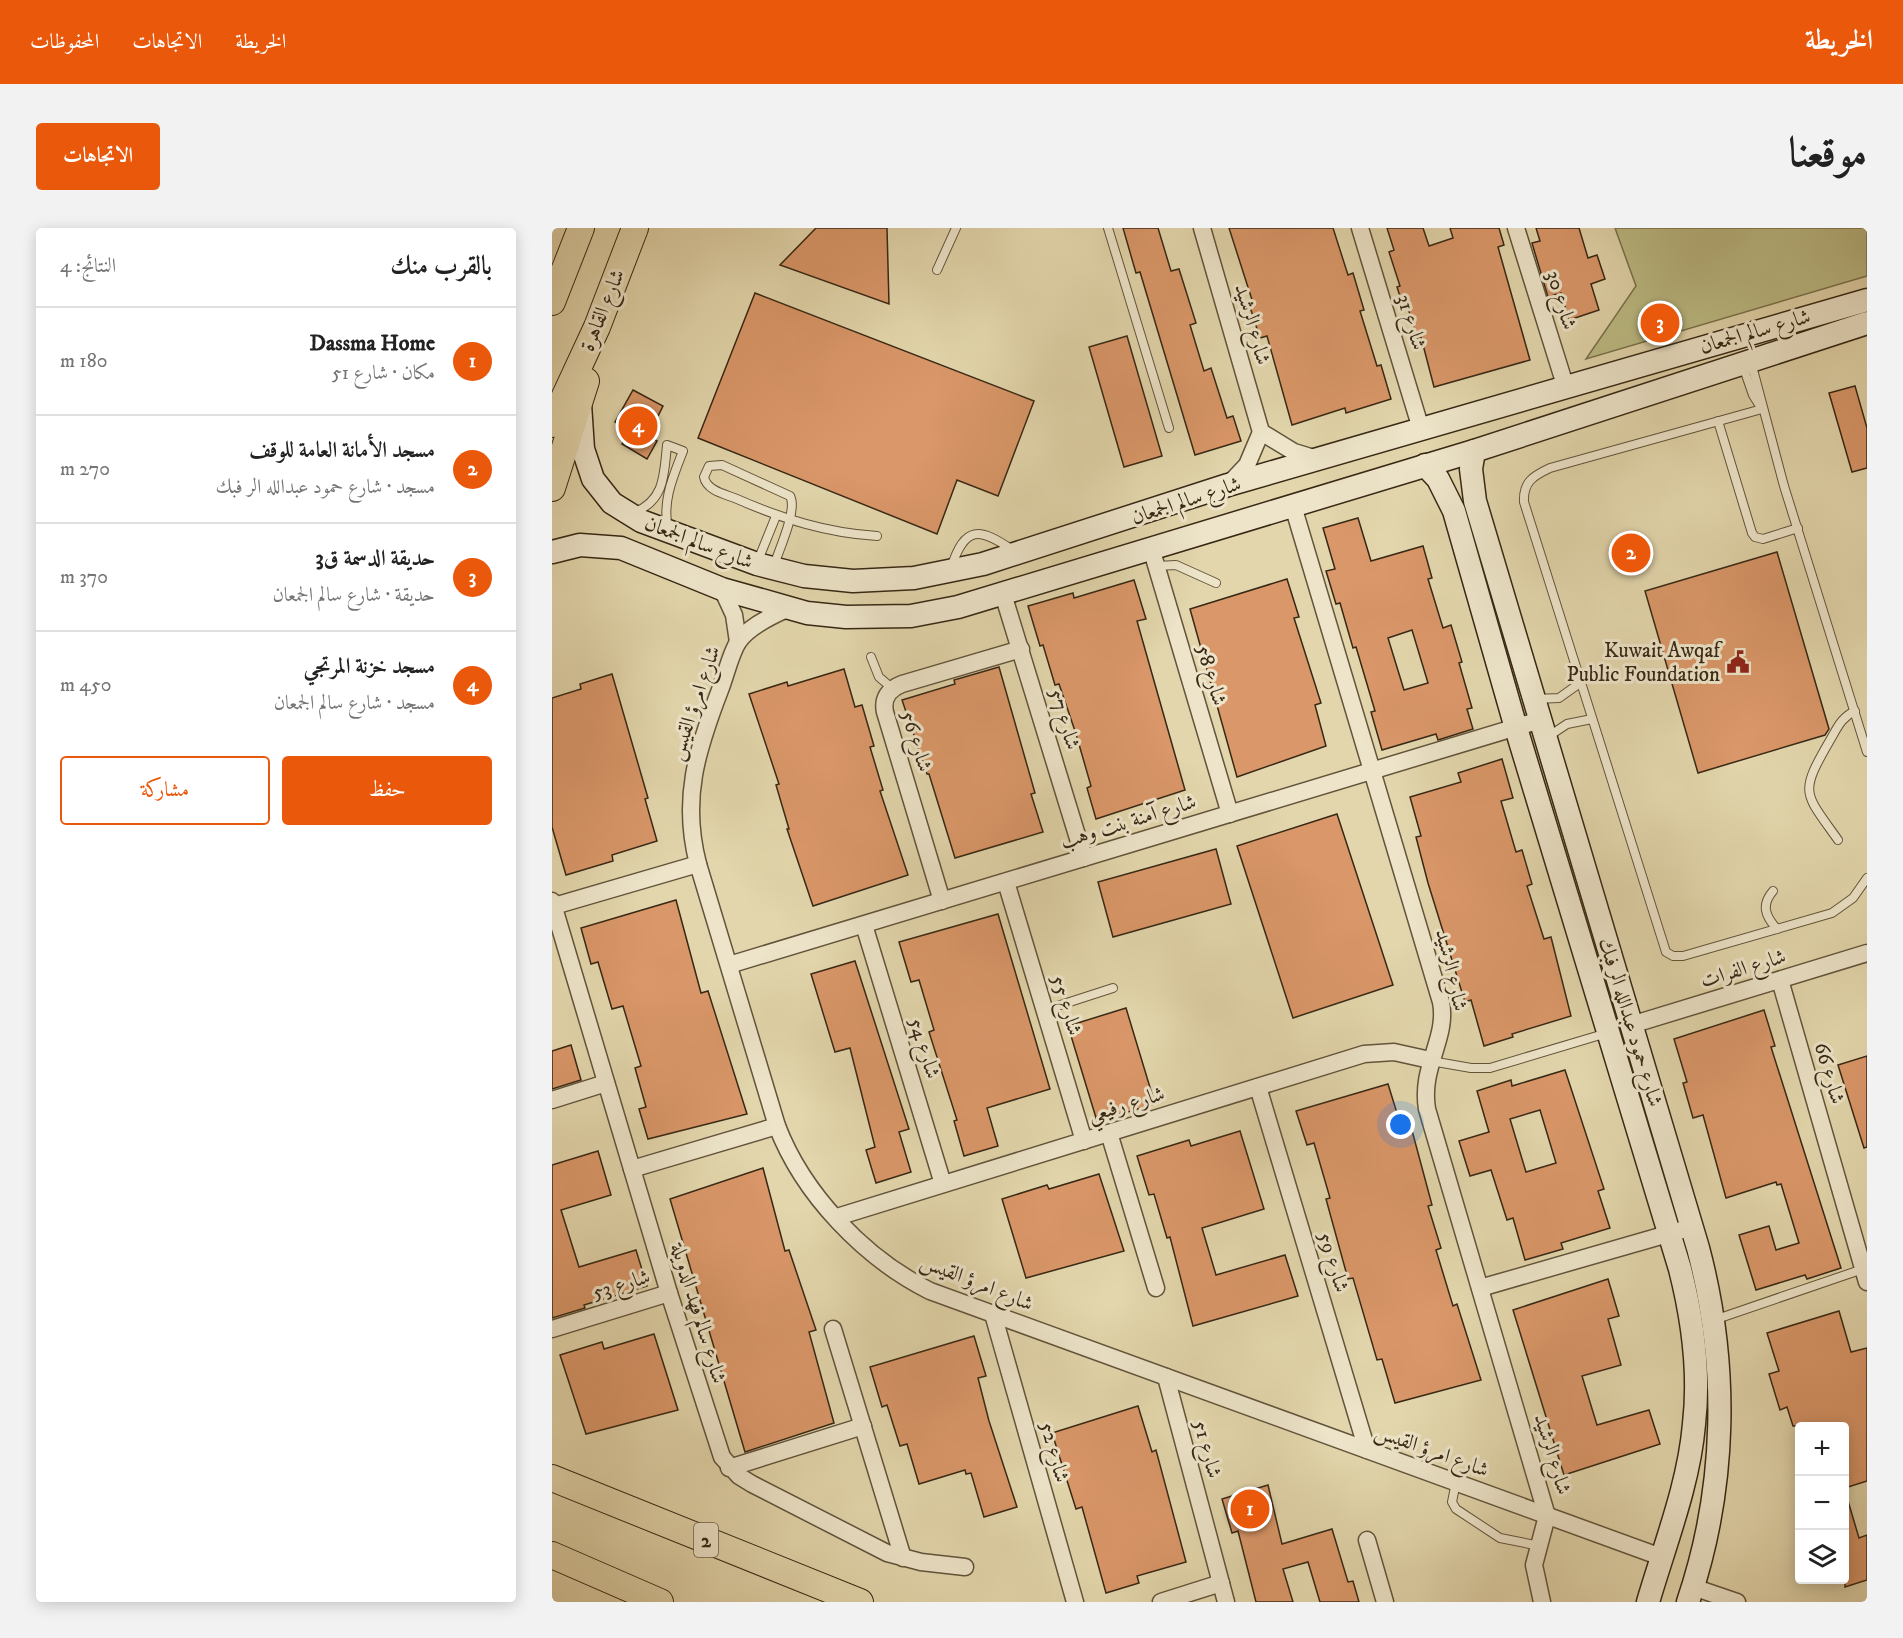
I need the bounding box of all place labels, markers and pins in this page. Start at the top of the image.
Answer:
pin: 3 [1640,300,1680,346]
pin: 4 [618,404,658,448]
pin: 2 [1612,530,1650,576]
place label: Kuwait Awqaf Public Foundation [1566,638,1723,688]
public building icon: Kuwait Awqaf Public Foundation [1725,649,1751,675]
pin: 1 [1230,1486,1270,1532]

